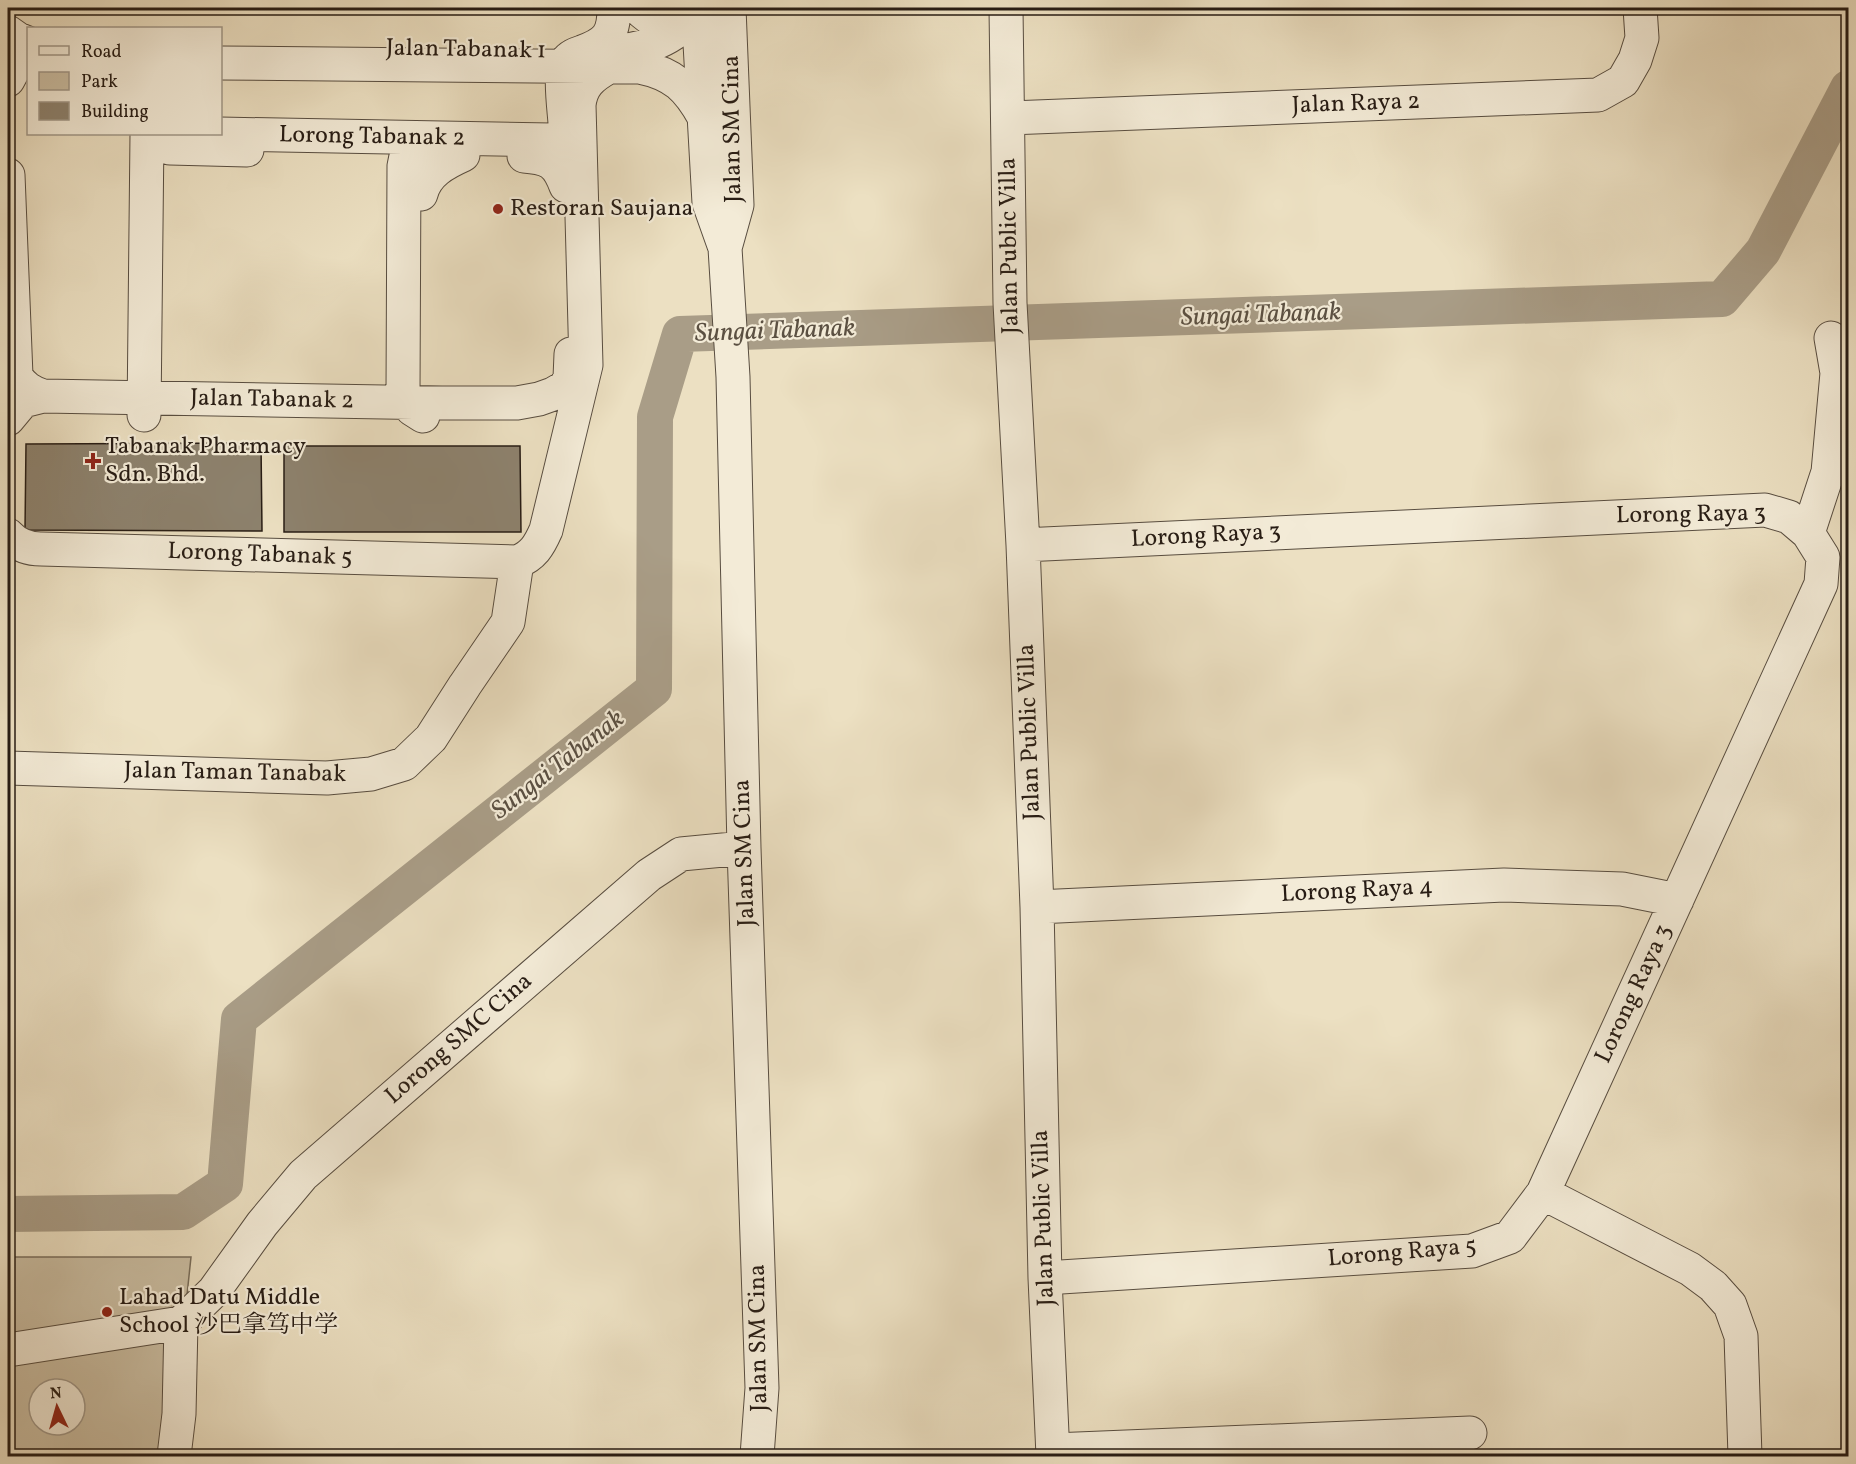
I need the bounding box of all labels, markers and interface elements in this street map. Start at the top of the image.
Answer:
legend [27,27,222,135]
street label: Jalan Tabanak 1 [385,32,547,68]
text: Road [81,40,122,65]
street label: Jalan SM Cina [715,55,751,203]
text: Park [81,70,118,95]
street label: Jalan Raya 2 [1291,85,1421,123]
text: Building [81,100,149,125]
street label: Lorong Tabanak 2 [279,118,465,156]
street label: Jalan Public Villa [991,157,1029,335]
place label: Restoran Saujana [510,192,693,226]
marker: Restoran Saujana [491,202,505,216]
water label: Sungai Tabanak [1180,294,1342,336]
water label: Sungai Tabanak [694,310,856,352]
street label: Jalan Tabanak 2 [190,382,354,418]
place label: Tabanak Pharmacy Sdn. Bhd. [105,430,306,492]
marker: Tabanak Pharmacy Sdn. Bhd. [86,454,100,468]
street label: Lorong Raya 3 [1616,497,1766,533]
street label: Lorong Raya 3 [1130,515,1282,557]
street label: Lorong Tabanak 5 [167,535,353,575]
street label: Jalan Public Villa [1010,643,1050,821]
water label: Sungai Tabanak [484,701,632,829]
street label: Jalan Taman Tanabak [123,754,347,792]
street label: Jalan SM Cina [725,779,765,927]
street label: Lorong Raya 4 [1280,870,1434,912]
street label: Lorong Raya 3 [1587,919,1681,1069]
street label: Lorong SMC Cina [378,965,540,1113]
street label: Jalan Public Villa [1024,1129,1064,1307]
street label: Lorong Raya 5 [1326,1230,1478,1276]
street label: Jalan SM Cina [741,1264,777,1412]
place label: Lahad Datu Middle School 沙巴拿笃中学 [119,1281,338,1343]
marker: Lahad Datu Middle School 沙巴拿笃中学 [100,1305,114,1319]
north arrow [27,1377,87,1437]
text: N [49,1383,63,1406]

